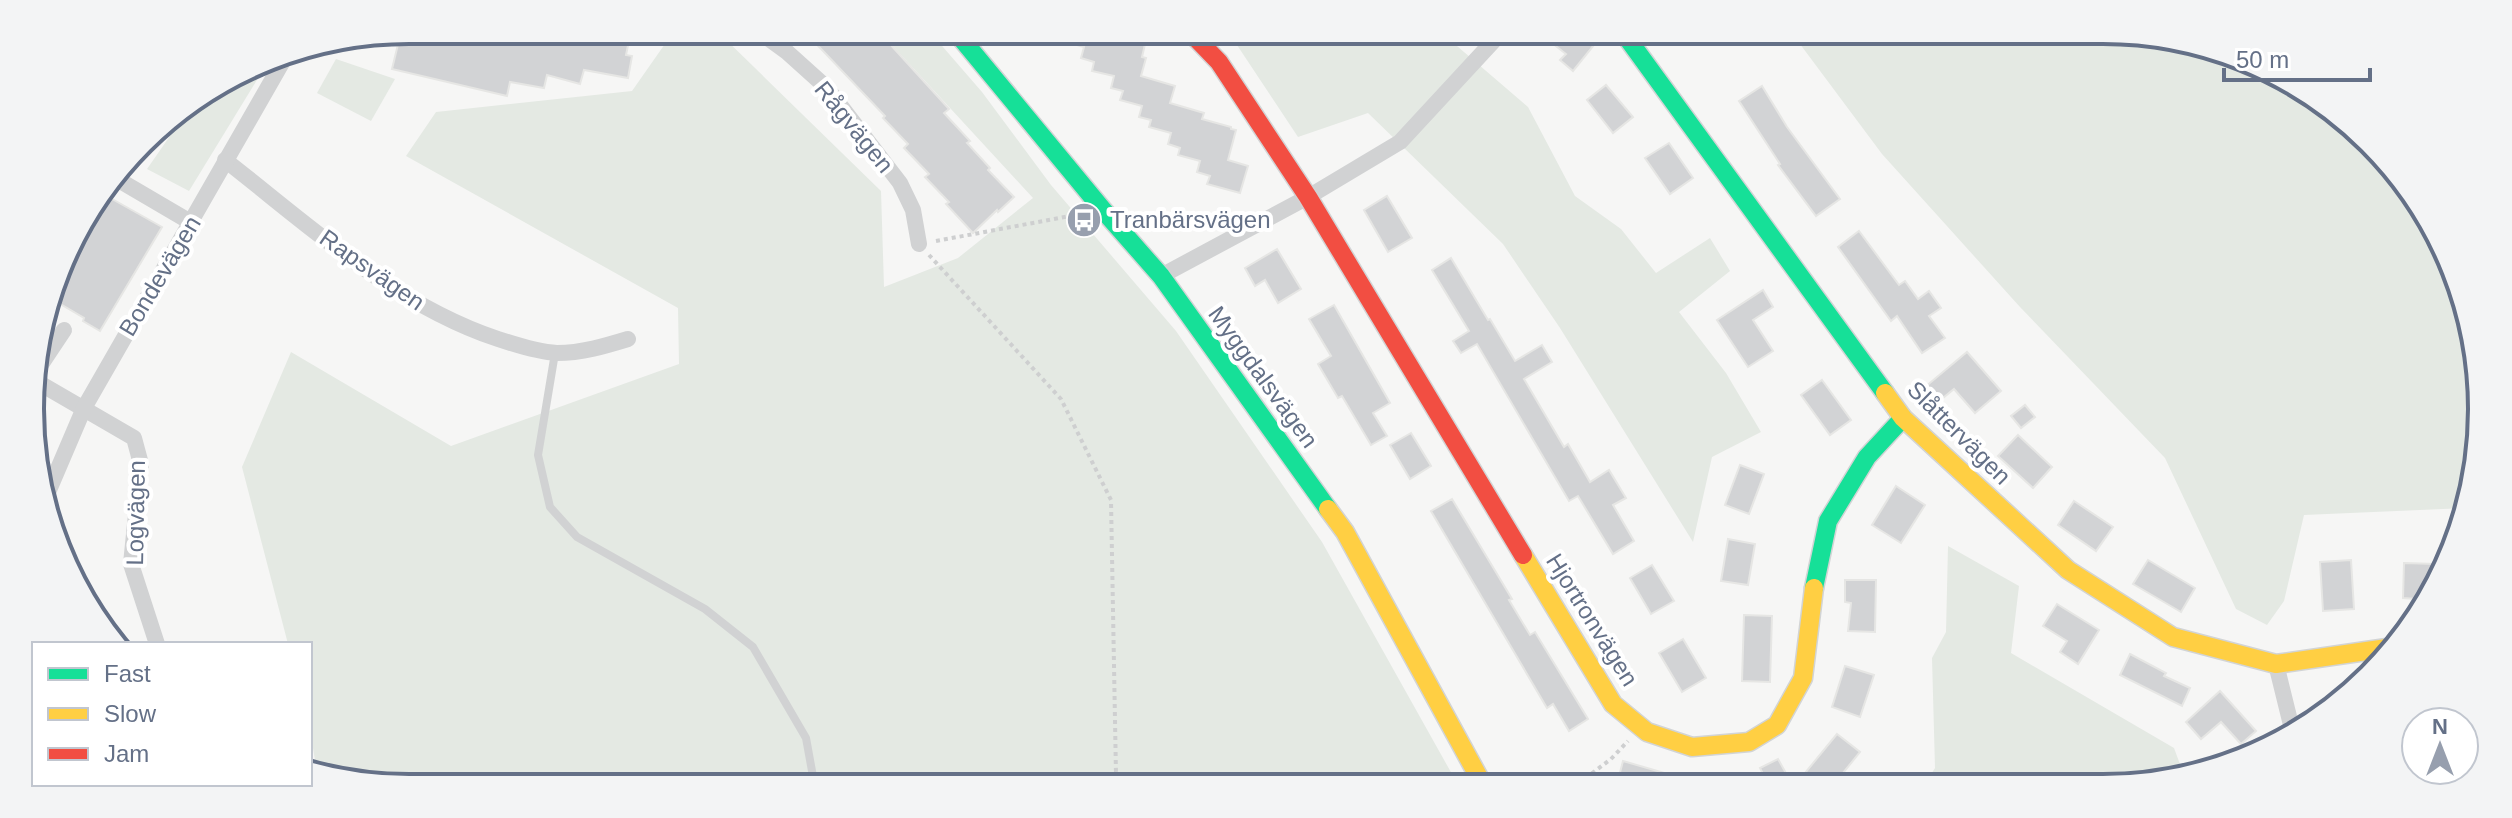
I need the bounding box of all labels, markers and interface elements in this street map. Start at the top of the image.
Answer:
scale bar [2224,32,2370,82]
text: 50 m [2236,46,2289,73]
street label: Rågvägen [809,76,899,178]
bus stop icon: Tranbärsvägen [1065,201,1103,239]
place label: Tranbärsvägen [1110,206,1271,233]
street label: Bondevägen [113,211,206,340]
street label: Rapsvägen [315,224,430,315]
street label: Myggdalsvägen [1203,301,1324,453]
street label: Slåttervägen [1902,375,2017,490]
street label: Logvägen [121,460,150,566]
street label: Hjortronvägen [1541,549,1644,691]
legend [32,642,312,786]
text: Fast [104,660,151,687]
text: Slow [104,700,157,727]
north arrow [2400,706,2480,786]
text: N [2432,714,2448,739]
text: Jam [104,740,149,767]

